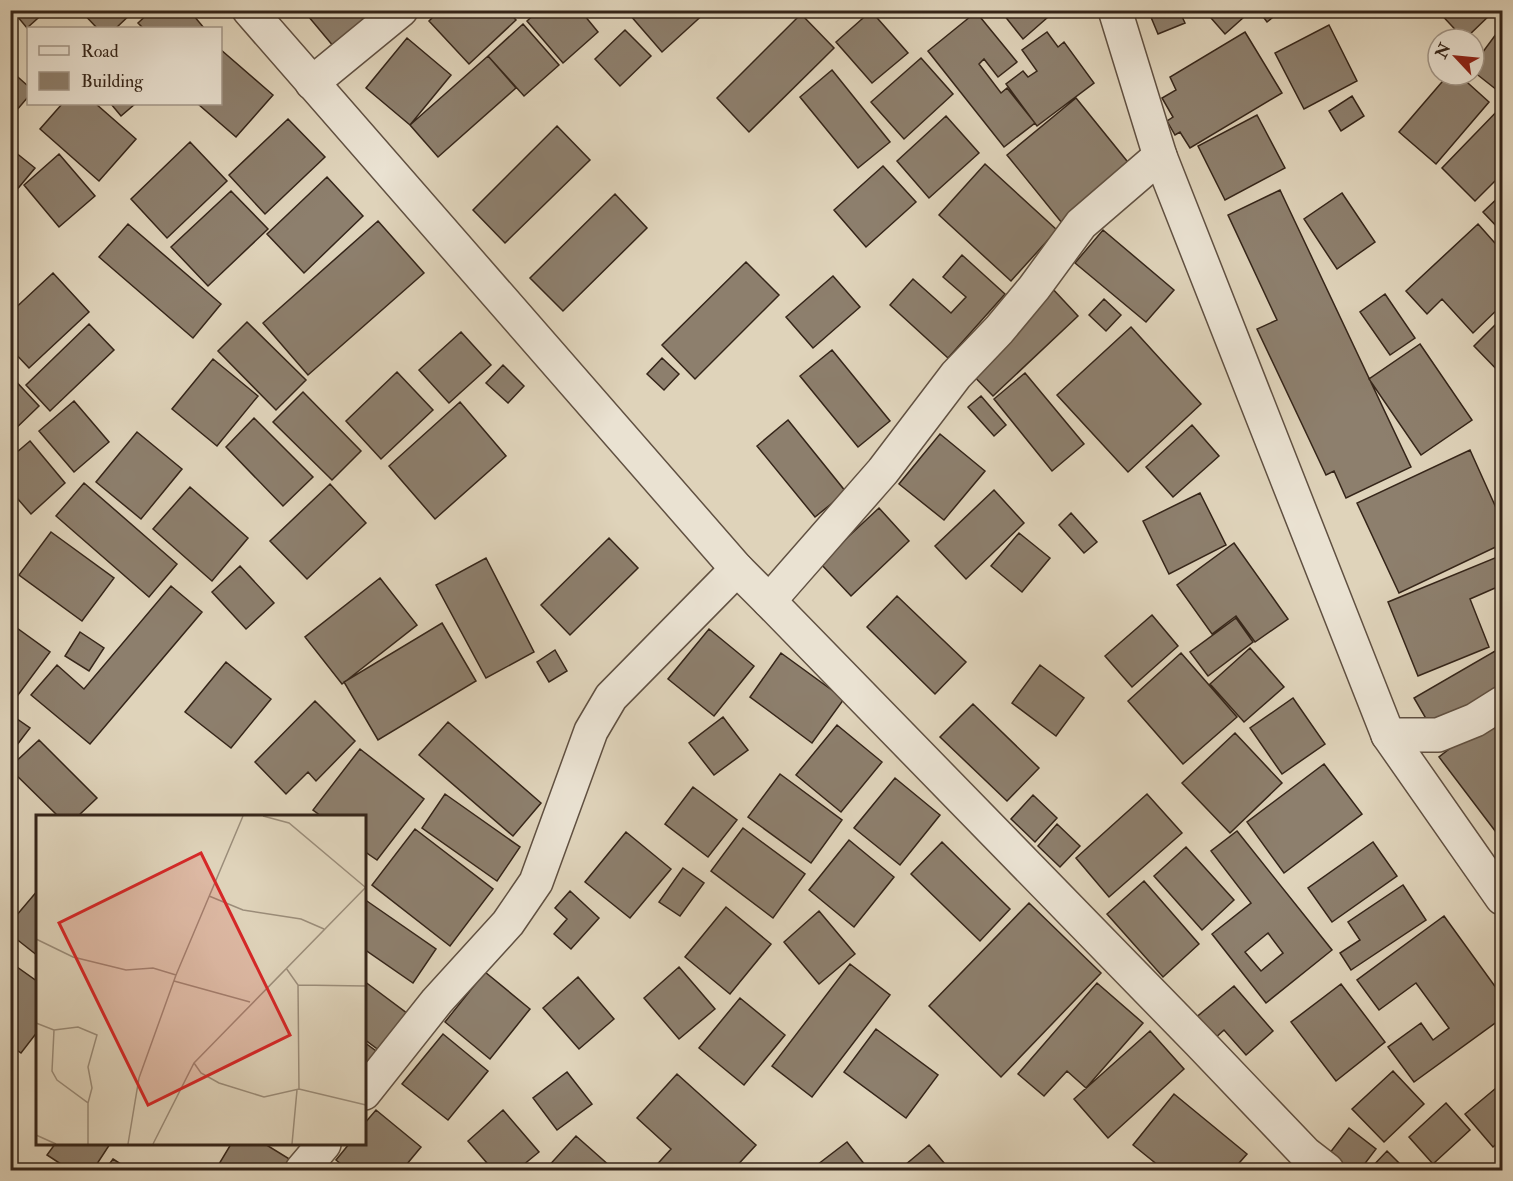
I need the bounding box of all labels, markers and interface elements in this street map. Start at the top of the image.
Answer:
legend [27,27,222,105]
north arrow [1426,27,1486,87]
text: N [1431,39,1456,63]
text: Road [81,40,119,63]
text: Building [81,70,144,93]
inset map [36,815,366,1145]

